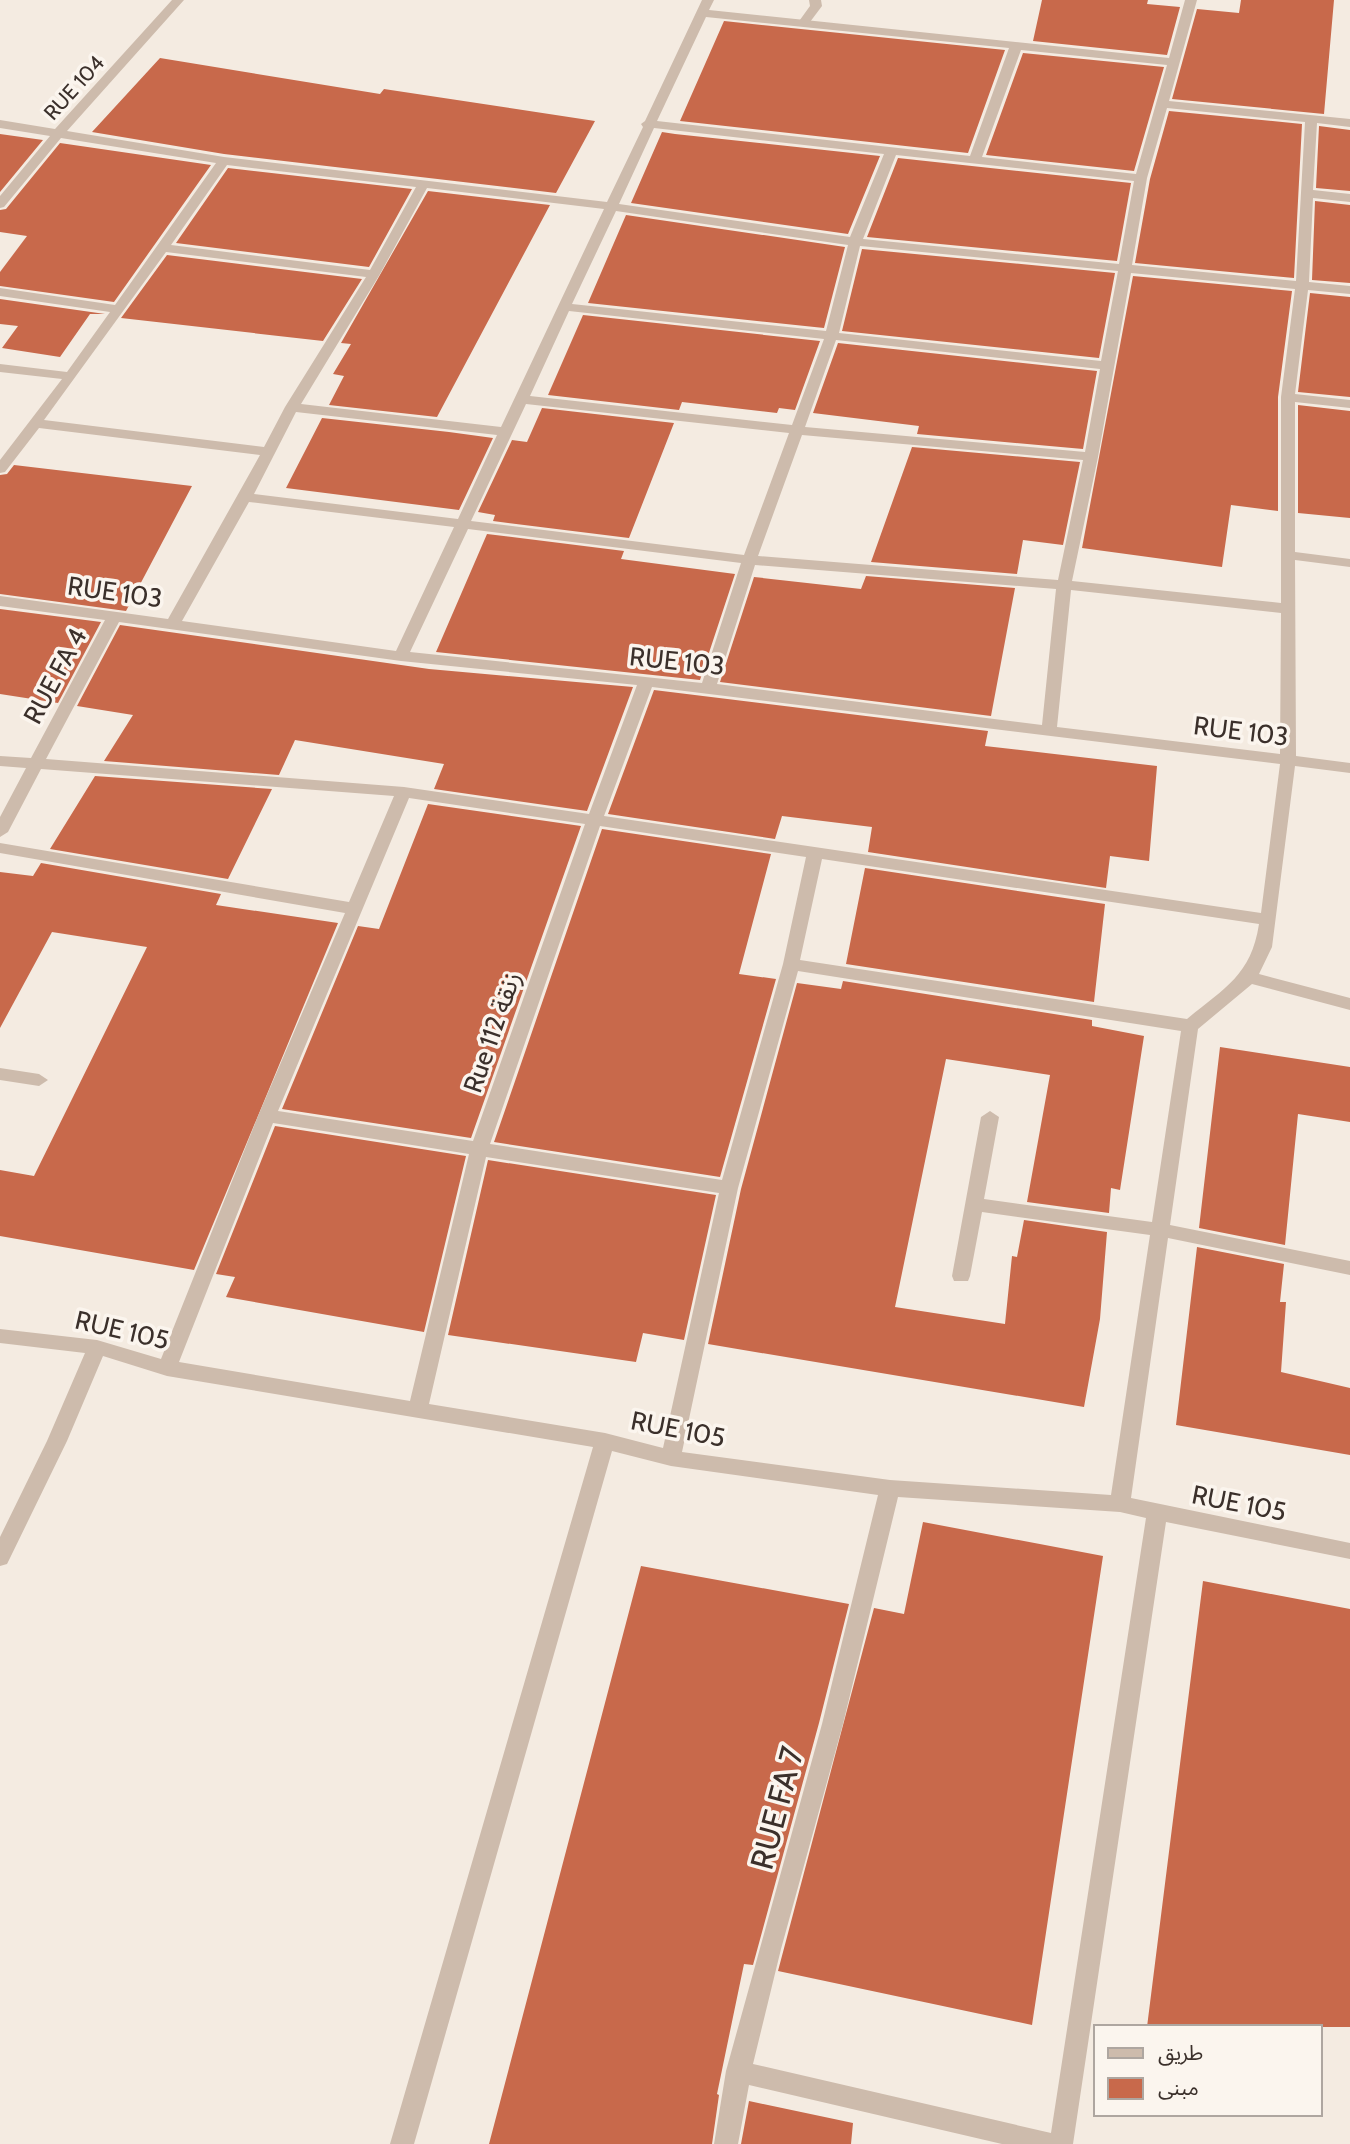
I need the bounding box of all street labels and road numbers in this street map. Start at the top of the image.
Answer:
street label: RUE 104 [38,50,109,125]
street label: RUE 103 [66,570,164,614]
street label: RUE FA 4 [16,623,94,729]
street label: RUE 103 [628,640,726,682]
street label: RUE 103 [1192,709,1290,753]
street label: Rue 112 زنقة [456,967,528,1097]
street label: RUE 105 [72,1304,172,1356]
street label: RUE 105 [628,1404,728,1454]
street label: RUE 105 [1189,1478,1289,1528]
street label: RUE FA 7 [741,1742,812,1874]

